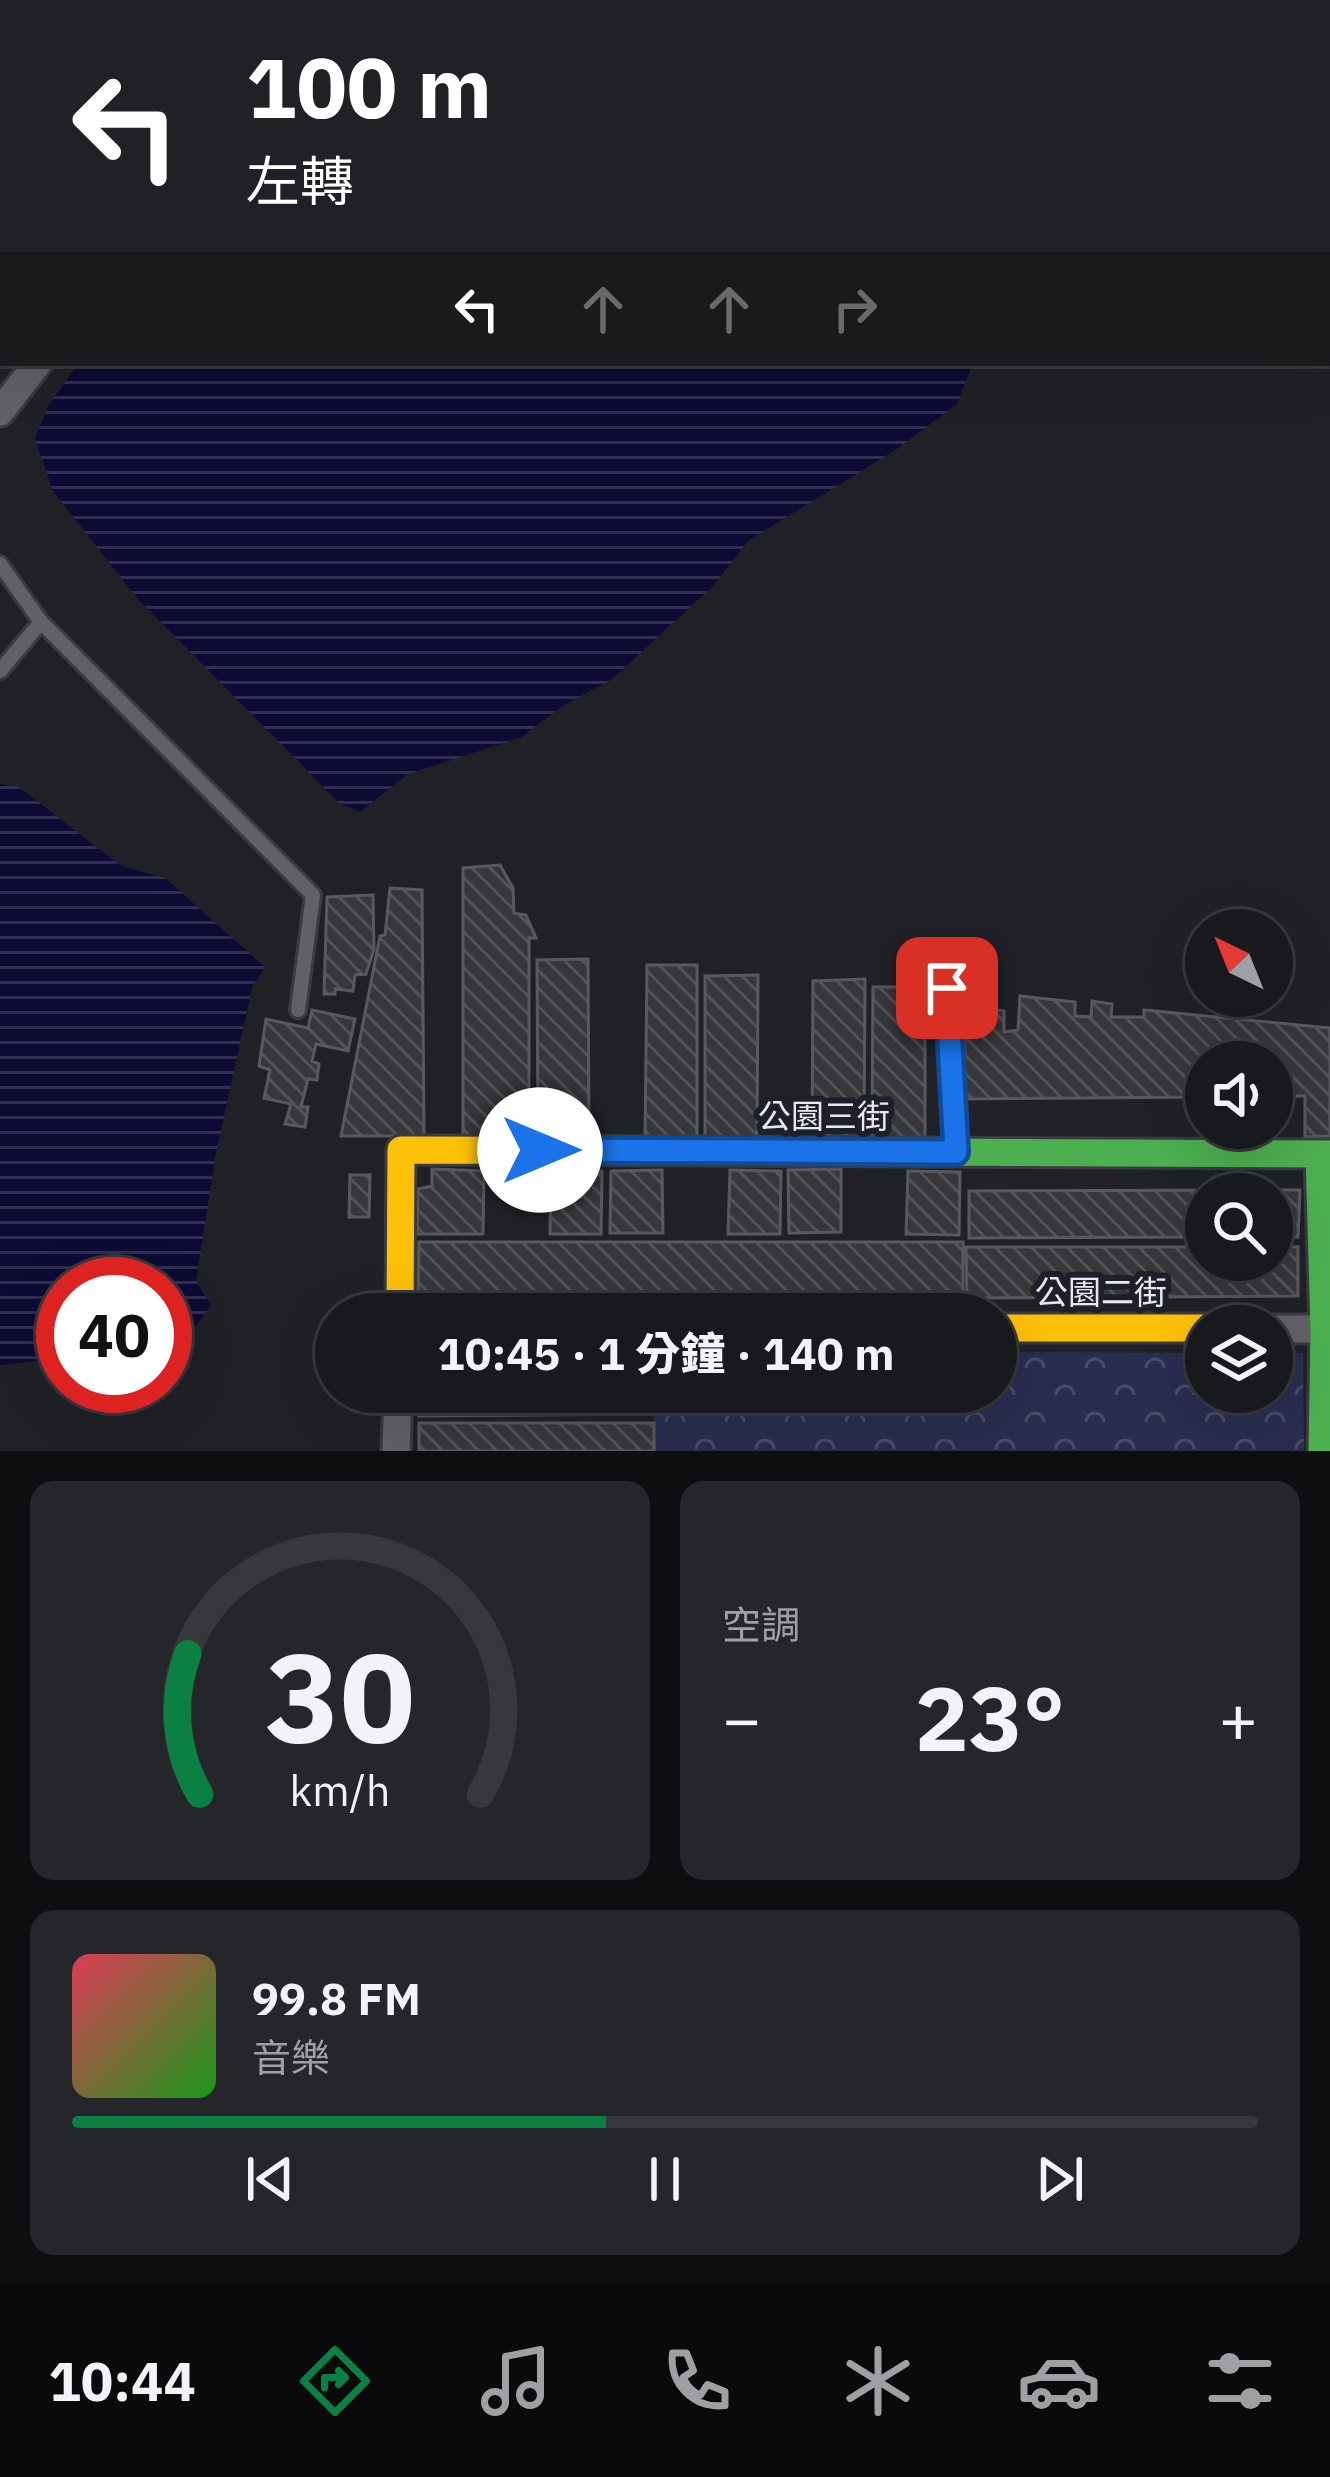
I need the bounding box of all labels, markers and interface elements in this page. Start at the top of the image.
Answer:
text: 100 m [246,32,492,141]
icon: left [48,48,204,204]
text: 左轉 [246,146,354,216]
icon: left [444,276,510,342]
icon: ahead [570,276,636,342]
icon: ahead [696,276,762,342]
icon: right [822,276,888,342]
north arrow [1185,909,1293,1017]
map controls [1185,909,1293,1413]
pin [896,937,998,1039]
icon: arrive [914,955,980,1021]
button: sound [1185,1041,1293,1149]
position arrow [477,1087,603,1213]
street label: 公園三街 [758,1094,890,1137]
button: search [1185,1173,1293,1281]
speed limit sign: 40 [36,1257,192,1413]
street label: 公園二街 [1035,1270,1167,1313]
button: layers [1185,1305,1293,1413]
text: 10:45 · 1 分鐘 · 140 m [437,1324,895,1382]
text: 空調 [722,1599,800,1650]
text: 30 [265,1615,415,1777]
text: 23° [915,1659,1065,1776]
text: − [722,1675,762,1761]
text: + [1218,1675,1258,1761]
text: km/h [290,1761,390,1817]
text: 99.8 FM [252,1969,421,2027]
text: 音樂 [252,2032,330,2083]
icon: previous [237,2146,303,2212]
icon: pause [632,2146,698,2212]
icon: next [1027,2146,1093,2212]
icon: directions [293,2339,377,2423]
icon: music [474,2339,558,2423]
icon: phone [655,2339,739,2423]
icon: climate [836,2339,920,2423]
icon: car [1017,2339,1101,2423]
icon: filters [1198,2339,1282,2423]
text: 10:44 [48,2346,196,2416]

